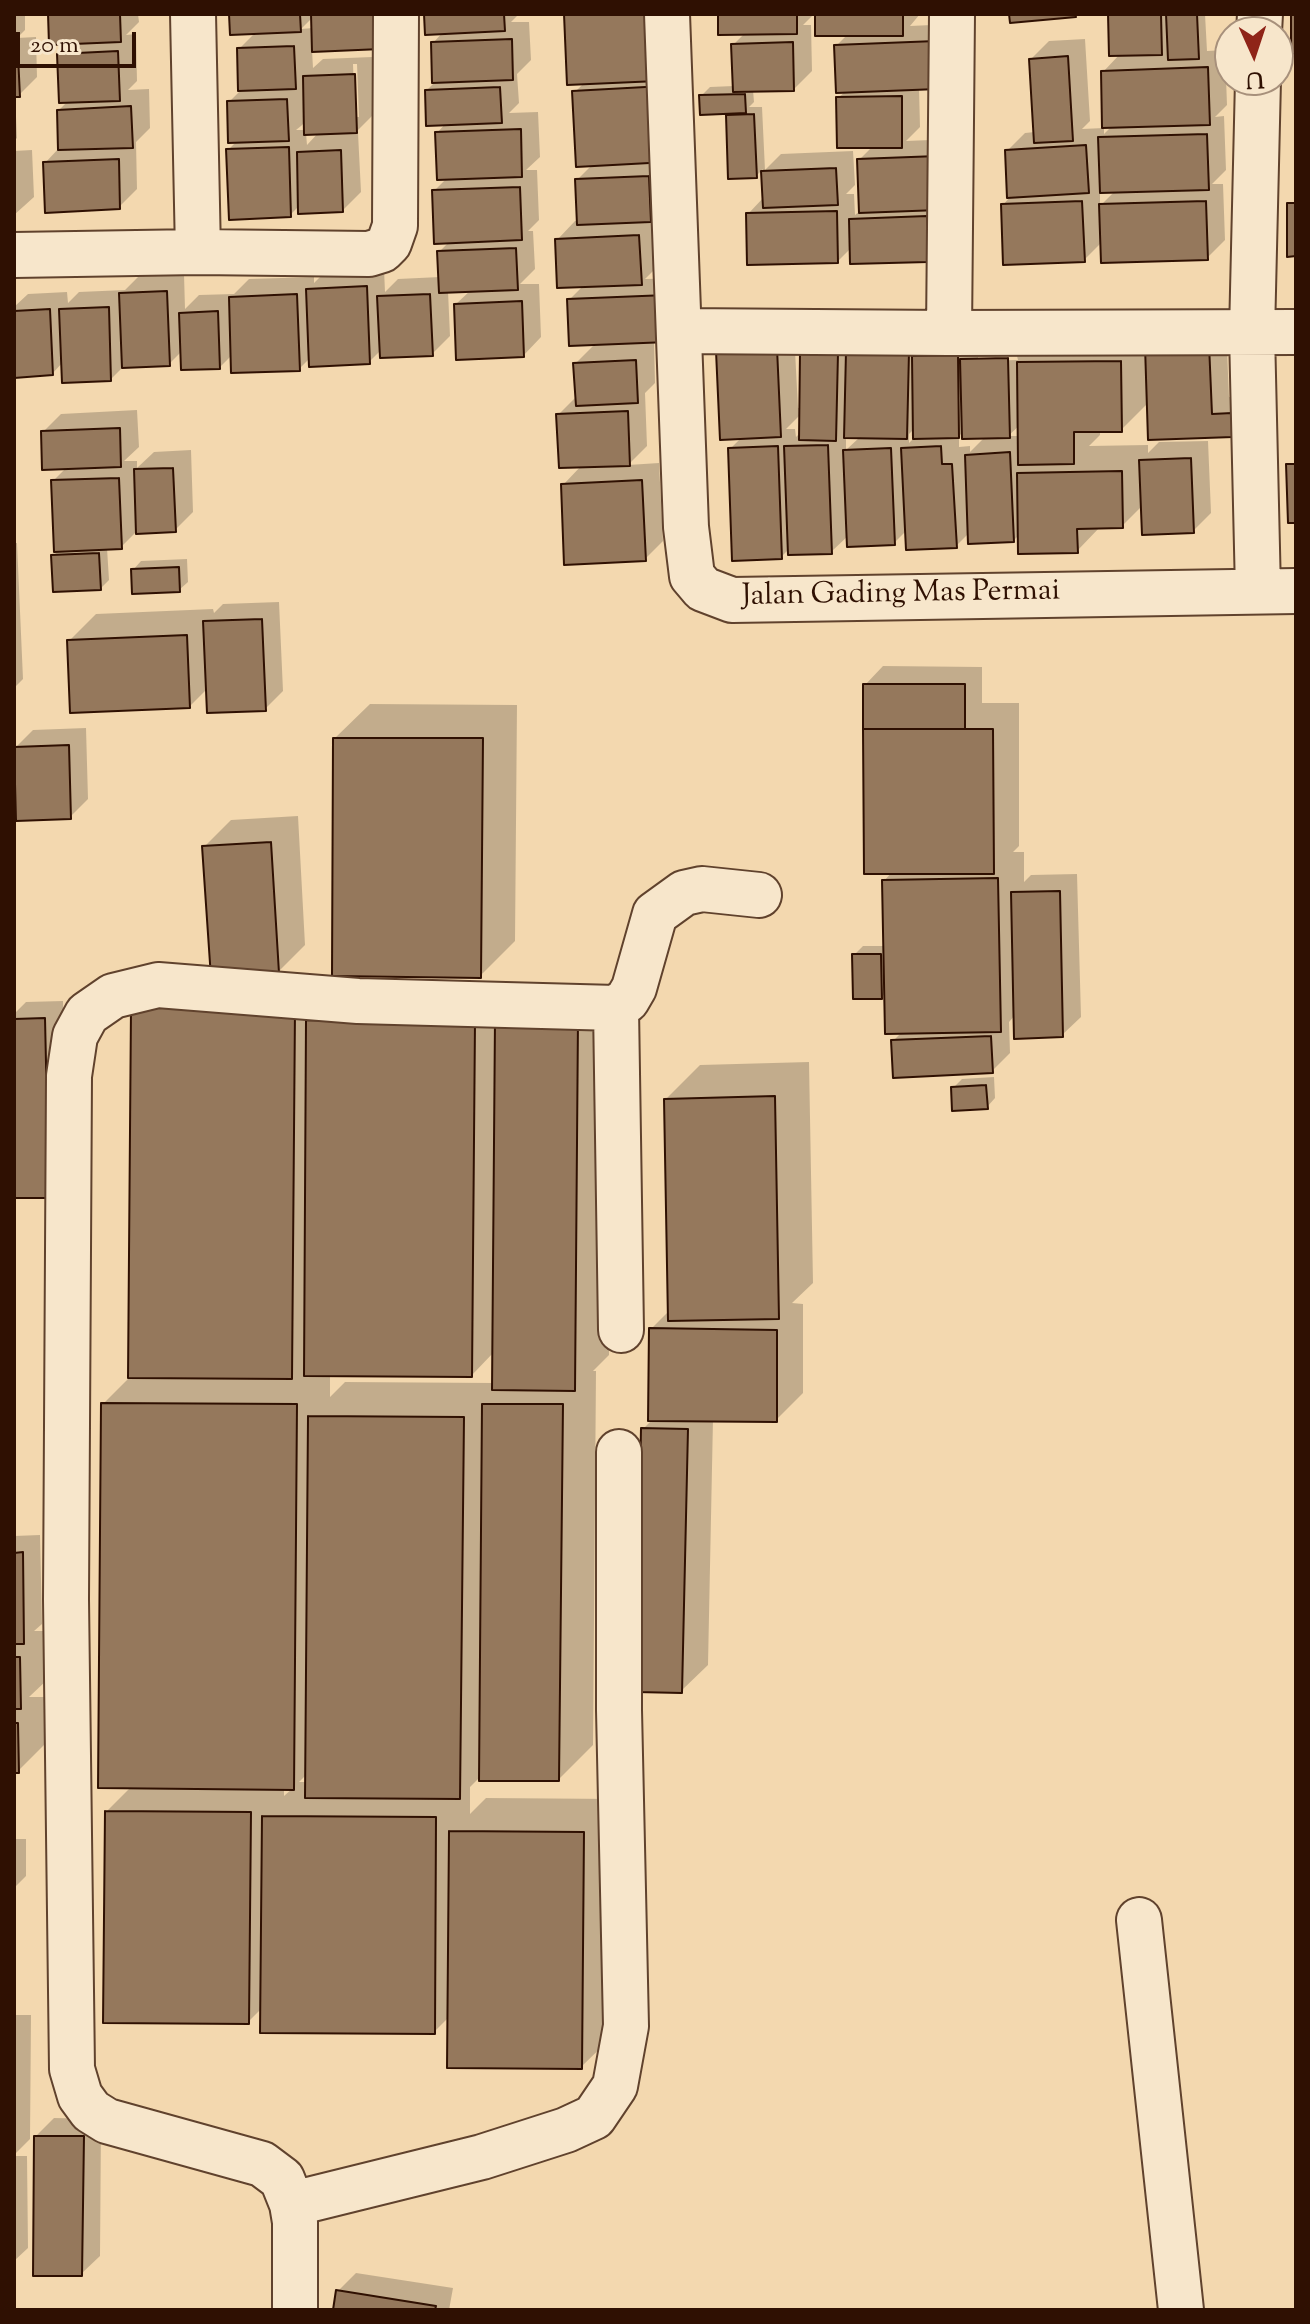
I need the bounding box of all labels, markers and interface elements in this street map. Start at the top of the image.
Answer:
scale bar [20,16,140,66]
north arrow [1214,16,1294,96]
text: 20 m [30,29,79,63]
text: U [1245,62,1265,94]
street label: Jalan Gading Mas Permai [742,575,1060,617]

